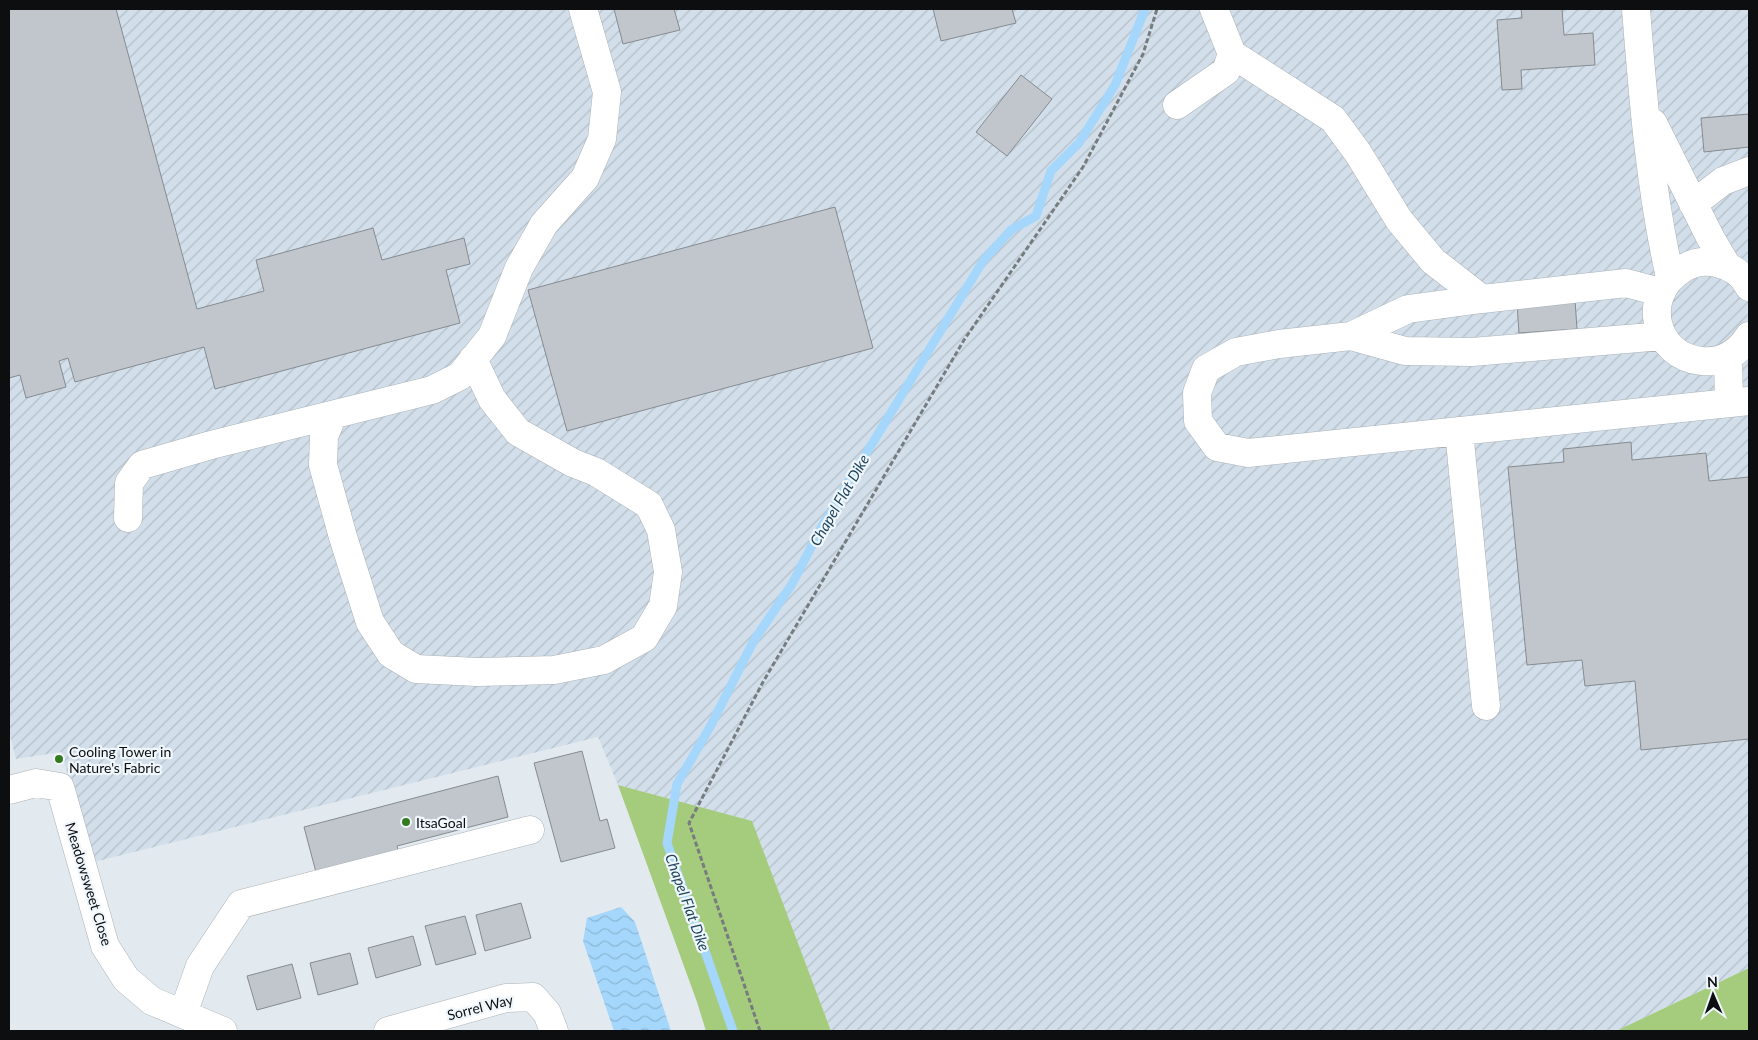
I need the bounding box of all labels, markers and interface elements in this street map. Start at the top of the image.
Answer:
water label: Chapel Flat Dike [806,451,872,549]
place label: Cooling Tower in Nature's Fabric [69,743,171,776]
marker: Cooling Tower in Nature's Fabric [53,753,65,765]
place label: ItsaGoal [416,814,466,831]
marker: ItsaGoal [400,816,412,828]
street label: Meadowsweet Close [62,820,116,948]
water label: Chapel Flat Dike [662,851,714,953]
north arrow [1688,970,1738,1020]
text: N [1707,973,1718,990]
street label: Sorrel Way [445,990,515,1023]

